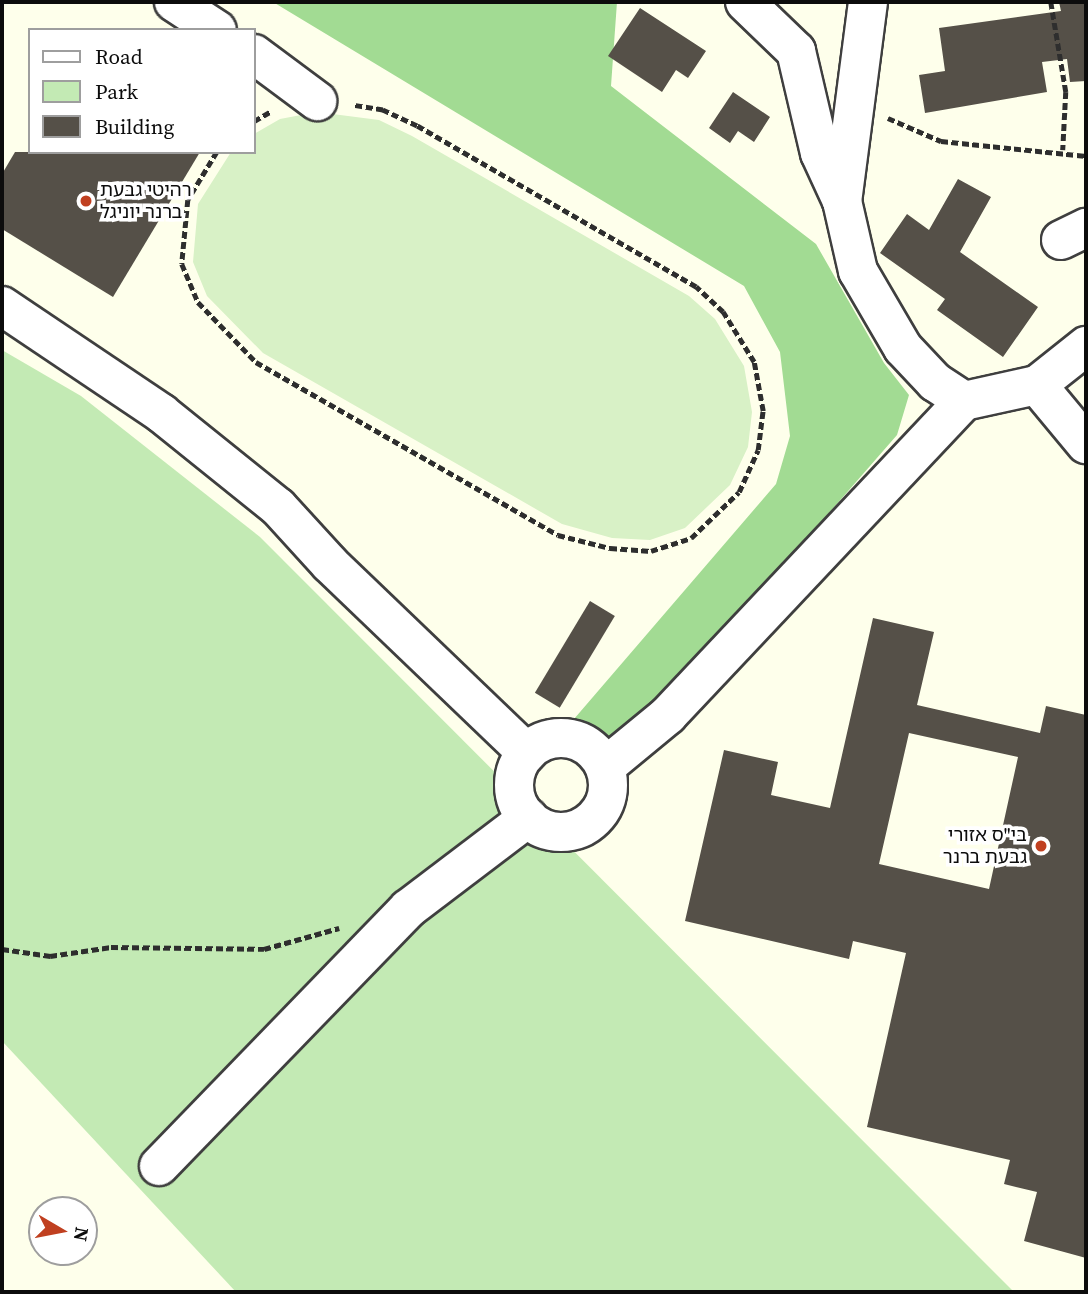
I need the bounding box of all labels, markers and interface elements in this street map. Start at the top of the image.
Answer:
legend [28,28,256,154]
text: Road [95,42,143,71]
text: Park [95,77,138,106]
text: Building [95,112,174,141]
place label: רהיטי גבעת ברנר יוניגל [100,179,192,223]
marker: רהיטי גבעת ברנר יוניגל [78,193,94,209]
place label: בי"ס אזורי גבעת ברנר [943,824,1027,868]
marker: בי"ס אזורי גבעת ברנר [1033,838,1049,854]
north arrow [28,1196,98,1266]
text: N [68,1225,96,1243]

